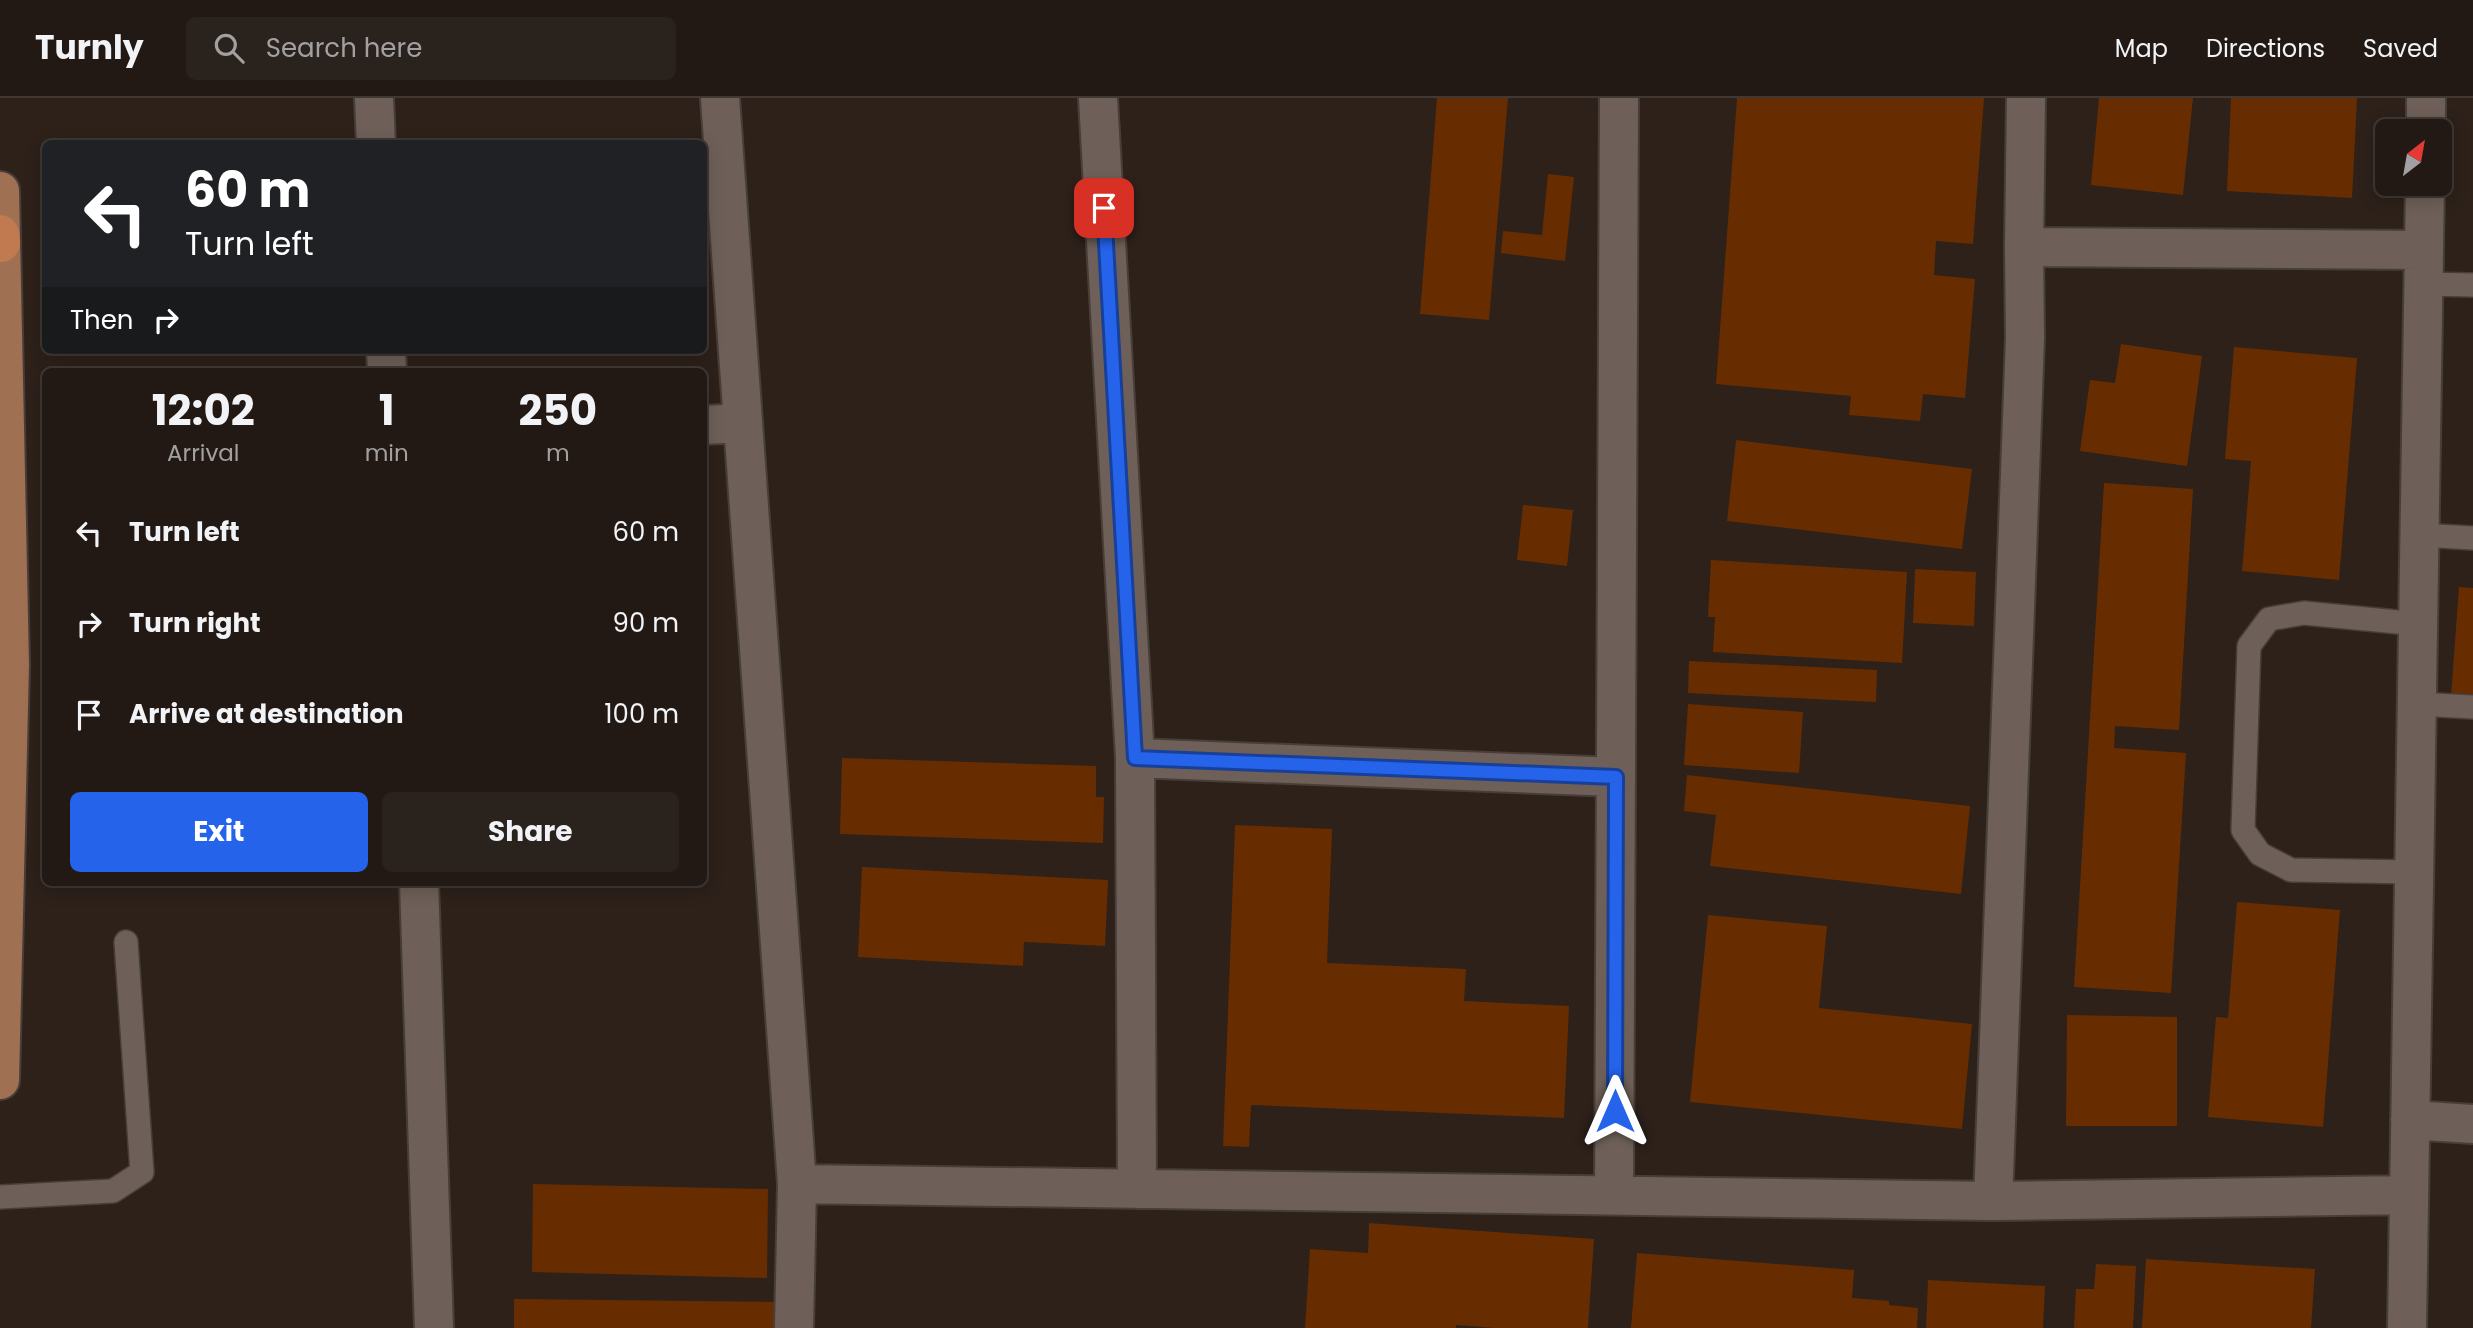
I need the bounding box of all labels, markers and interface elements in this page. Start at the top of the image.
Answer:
search box [186,17,676,80]
text: Turnly [35,24,144,71]
icon: search [210,29,248,67]
text: Search here [266,30,422,66]
text: Map [2115,32,2168,65]
text: Directions [2206,32,2325,65]
text: Saved [2363,32,2438,65]
north arrow [2375,119,2452,196]
map controls [2375,119,2452,196]
text: 60 m [185,156,310,224]
icon: left [70,168,161,259]
pin [1074,178,1134,238]
icon: arrive [1085,189,1123,227]
text: Turn left [185,221,314,266]
icon: right [147,301,185,339]
text: Then [70,302,133,338]
text: 12:02 [152,381,255,440]
text: 1 [379,381,395,440]
text: 250 [519,381,597,440]
text: Arrival [167,437,240,469]
text: min [365,437,409,469]
text: m [546,437,570,469]
icon: left [70,514,108,552]
text: Turn left [129,514,240,550]
text: 60 m [612,514,679,550]
icon: right [70,605,108,643]
text: Turn right [129,605,261,641]
text: 90 m [613,605,679,641]
icon: arrive [70,696,108,734]
text: Arrive at destination [129,696,404,732]
text: 100 m [604,696,679,732]
button: Exit [70,792,368,872]
button: Share [382,792,679,872]
position arrow [1578,1074,1652,1148]

